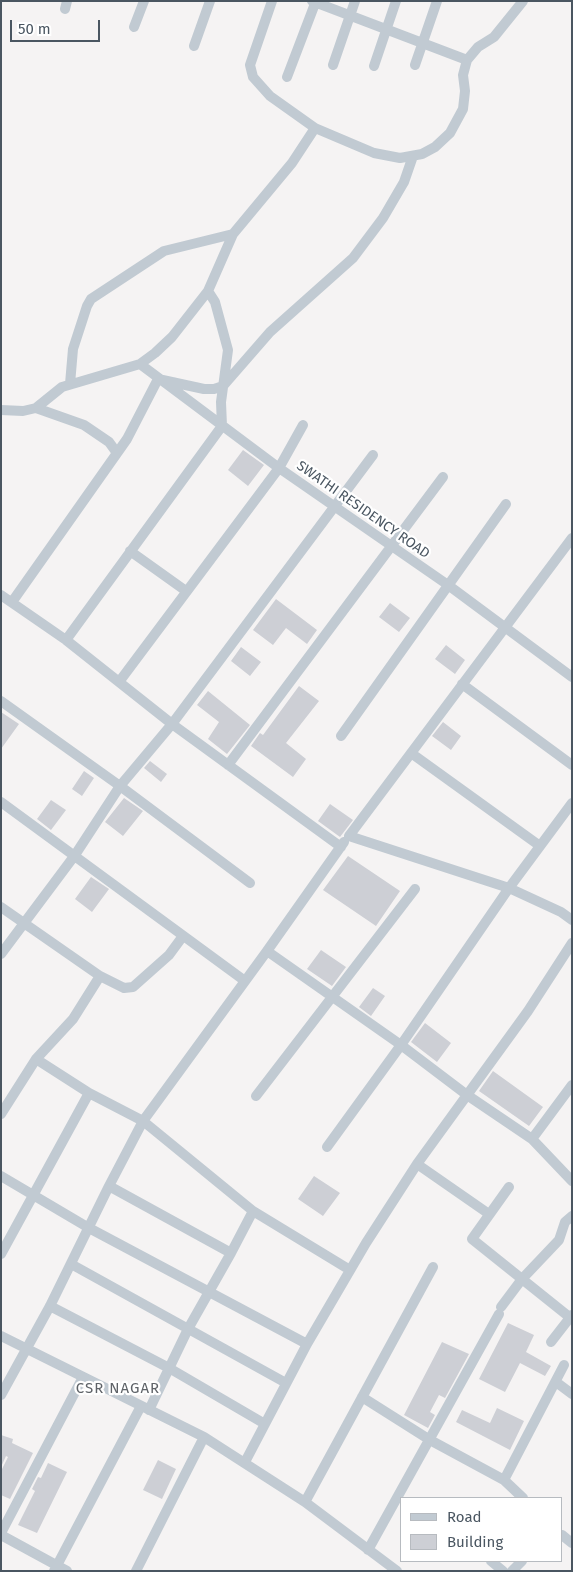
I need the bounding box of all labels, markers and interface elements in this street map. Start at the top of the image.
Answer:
scale bar [12,10,102,42]
text: 50 m [18,20,51,38]
street label: SWATHI RESIDENCY ROAD [293,458,433,562]
district label: CSR NAGAR [75,1380,161,1398]
legend [400,1497,563,1562]
text: Road [447,1508,482,1526]
text: Building [447,1533,503,1551]

